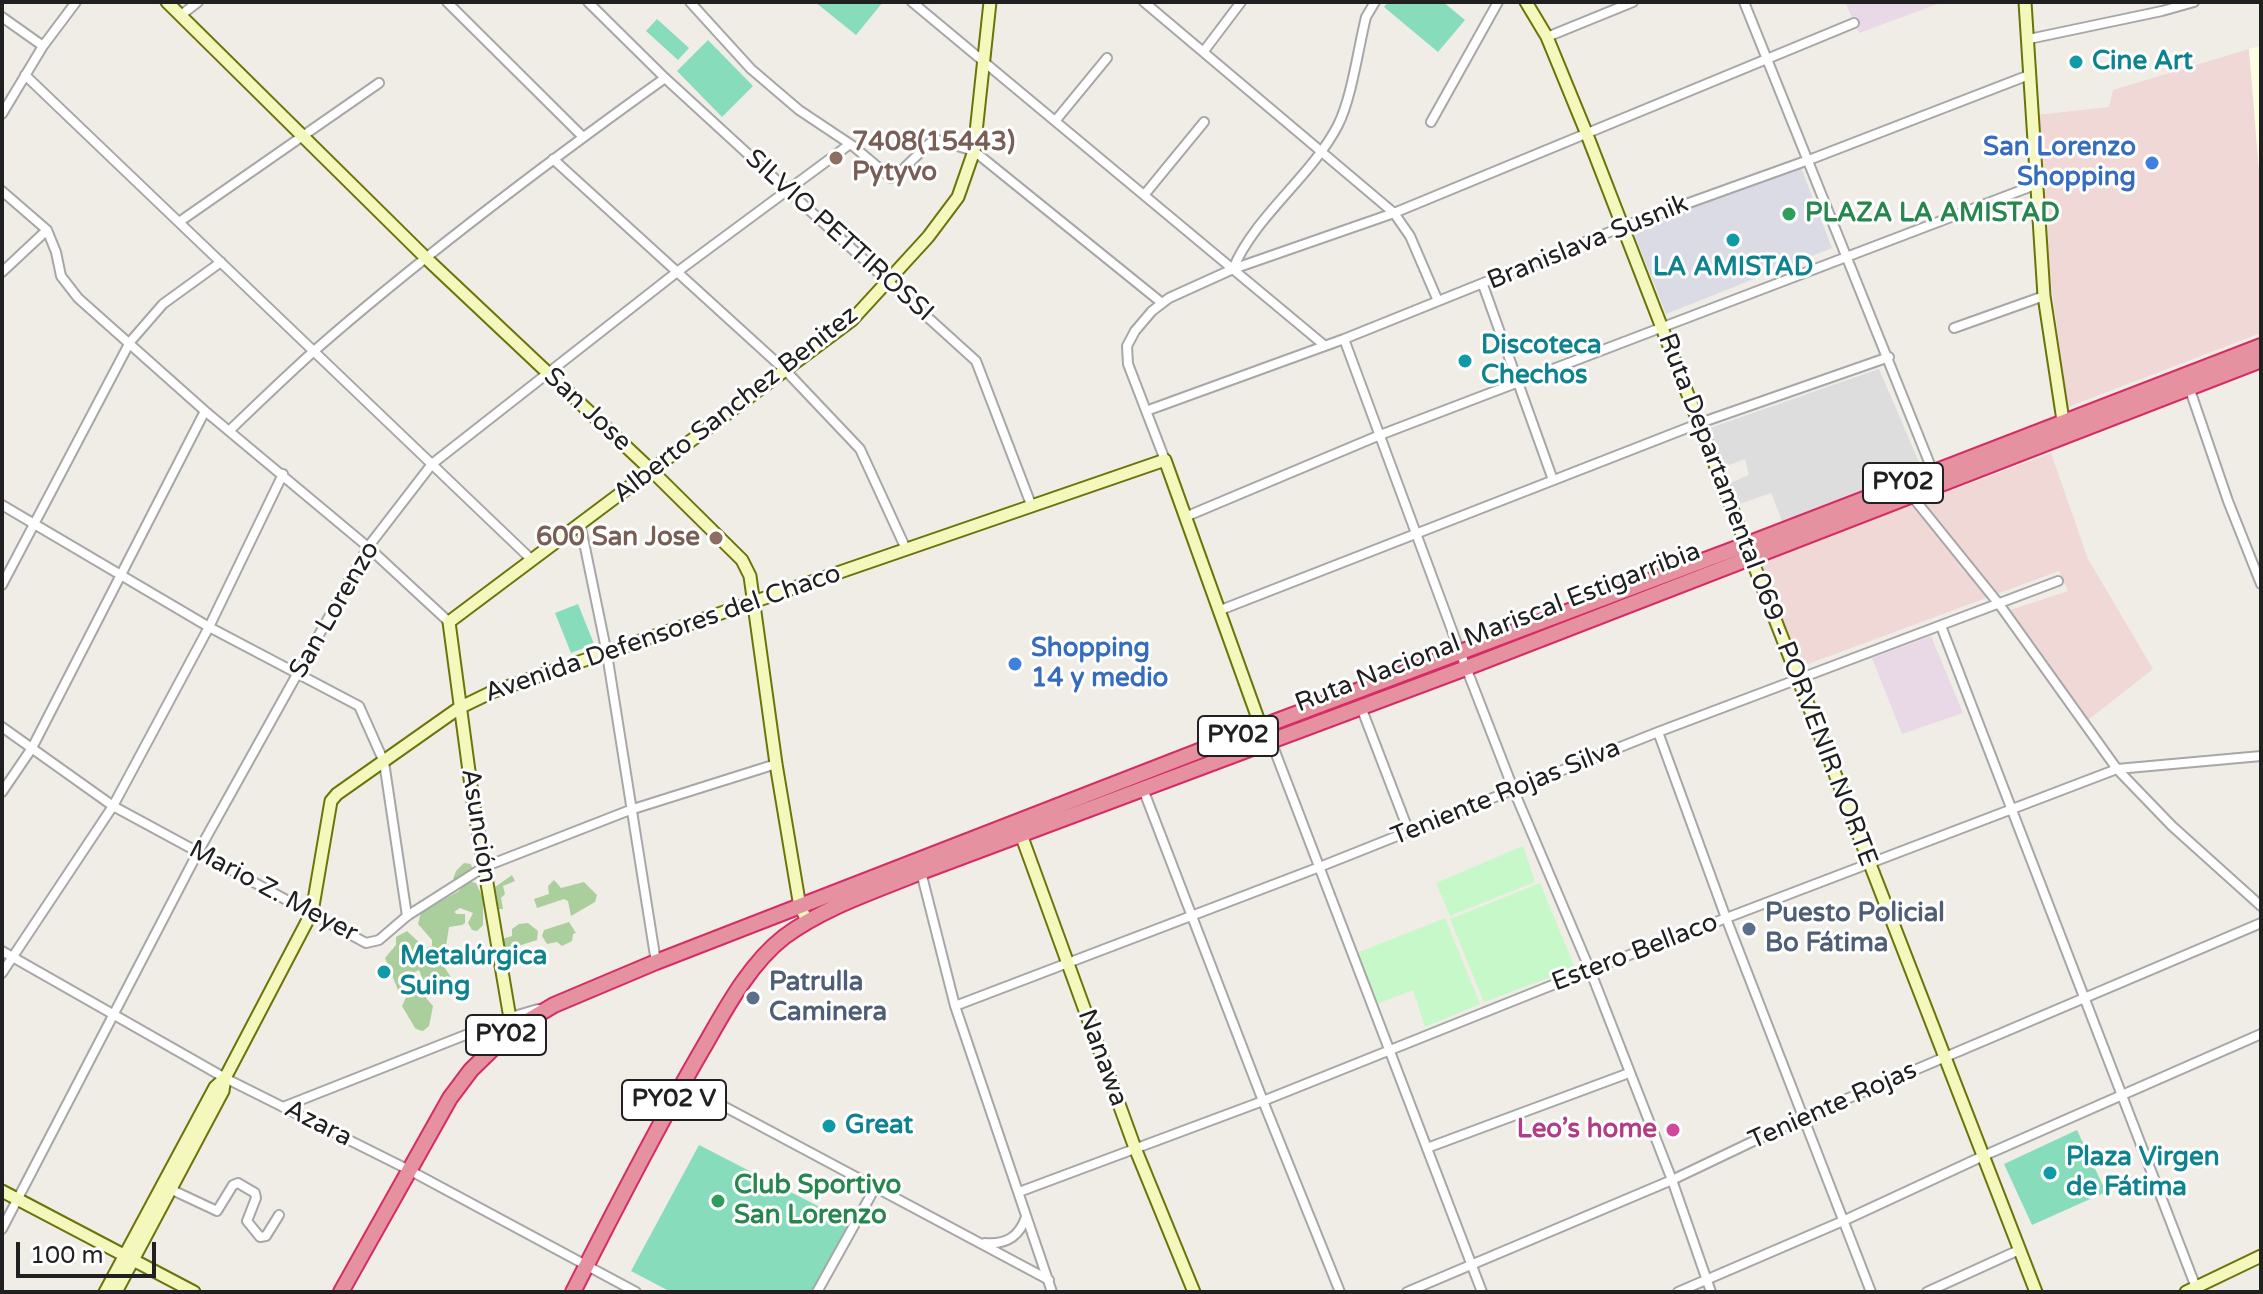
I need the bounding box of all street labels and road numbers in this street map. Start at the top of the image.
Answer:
street label: SILVIO PETTIROSSI [738,143,940,329]
street label: Branislava Susnik [1483,189,1693,297]
street label: Alberto Sanchez Benitez [607,300,865,510]
street label: Ruta Departamental 069 - PORVENIR NORTE [1651,329,1883,871]
street label: San Jose [537,362,637,458]
road number: PY02 [1863,463,1943,503]
street label: San Lorenzo [283,536,387,684]
street label: Ruta Nacional Mariscal Estigarribia [1291,536,1705,720]
street label: Avenida Defensores del Chaco [481,558,845,710]
road number: PY02 [1198,716,1278,756]
street label: Teniente Rojas Silva [1387,733,1625,853]
street label: Asunción [454,767,502,885]
street label: Mario Z. Meyer [183,834,363,950]
street label: Estero Bellaco [1548,907,1722,999]
street label: Nanawa [1070,1005,1134,1111]
road number: PY02 [466,1015,546,1055]
street label: Teniente Rojas [1744,1055,1922,1157]
road number: PY02 V [622,1080,726,1120]
street label: Azara [279,1094,357,1154]

